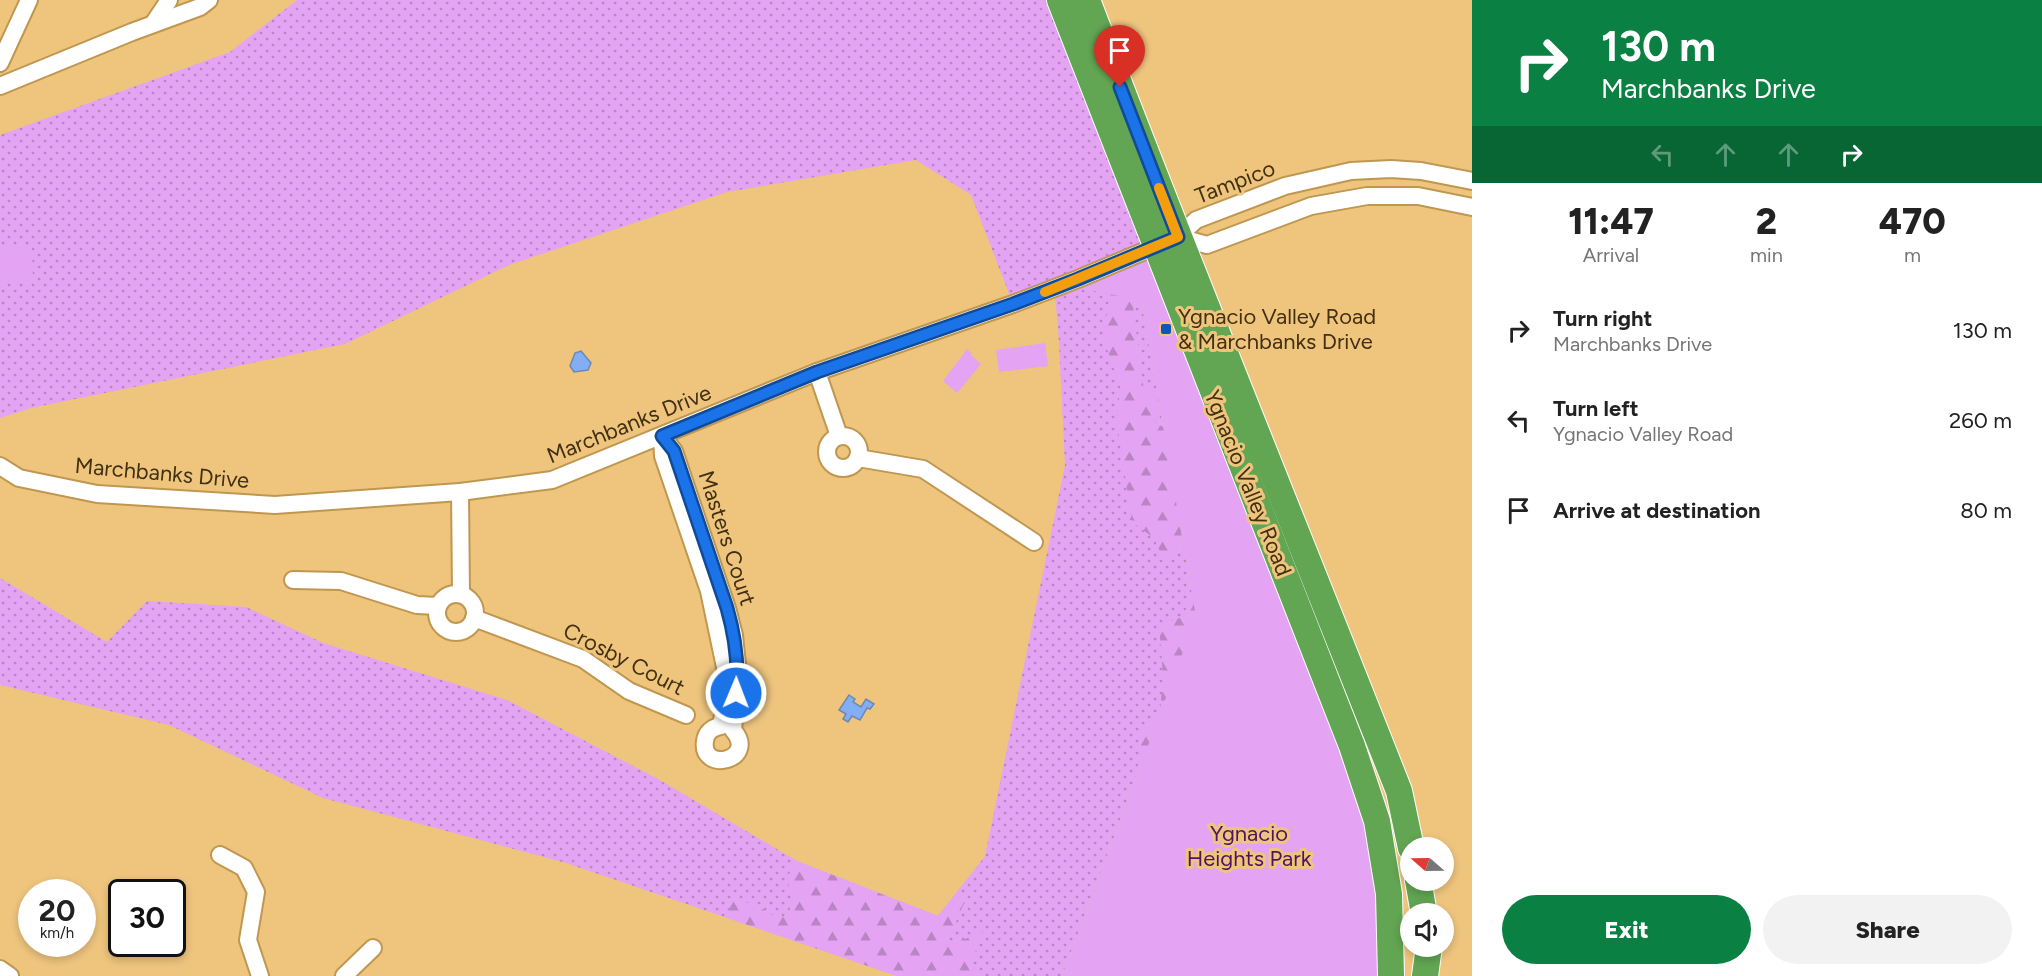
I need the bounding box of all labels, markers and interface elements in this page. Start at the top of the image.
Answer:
text: 130 m [1601,21,1716,72]
icon: right [1502,24,1580,102]
pin [1094,25,1145,87]
icon: arrive [1103,34,1136,67]
text: Marchbanks Drive [1601,72,1816,105]
icon: left [1646,138,1679,171]
icon: ahead [1709,138,1742,171]
icon: ahead [1772,138,1805,171]
icon: right [1835,138,1868,171]
street label: Tampico [1191,154,1279,210]
text: 11:47 [1568,200,1654,243]
text: 2 [1756,200,1777,243]
text: 470 [1879,200,1946,243]
text: Arrival [1583,243,1639,267]
text: min [1750,243,1783,267]
text: m [1904,243,1921,267]
place label: Ygnacio Valley Road & Marchbanks Drive [1178,303,1376,355]
text: Turn right [1553,305,1652,332]
icon: right [1502,314,1535,347]
text: 130 m [1953,317,2012,344]
marker: Ygnacio Valley Road & Marchbanks Drive [1159,322,1173,336]
text: Marchbanks Drive [1553,332,1712,356]
street label: Marchbanks Drive [543,379,715,469]
street label: Ygnacio Valley Road [1198,386,1298,580]
text: Turn left [1553,395,1639,422]
icon: left [1502,404,1535,437]
text: 260 m [1949,407,2012,434]
text: Ygnacio Valley Road [1553,422,1733,446]
street label: Marchbanks Drive [74,452,250,494]
street label: Masters Court [693,467,761,609]
icon: arrive [1502,494,1535,527]
text: Arrive at destination [1553,497,1761,524]
text: 80 m [1960,497,2012,524]
street label: Crosby Court [559,617,689,701]
position arrow [704,661,768,725]
park label: Ygnacio Heights Park [1187,820,1312,872]
north arrow [1400,837,1454,891]
map controls [1400,837,1454,957]
speed limit sign: 30 [108,879,186,957]
text: 20 [39,892,75,929]
button: Exit [1502,895,1751,964]
button: Share [1763,895,2012,964]
button: sound [1400,903,1454,957]
text: km/h [40,924,74,942]

